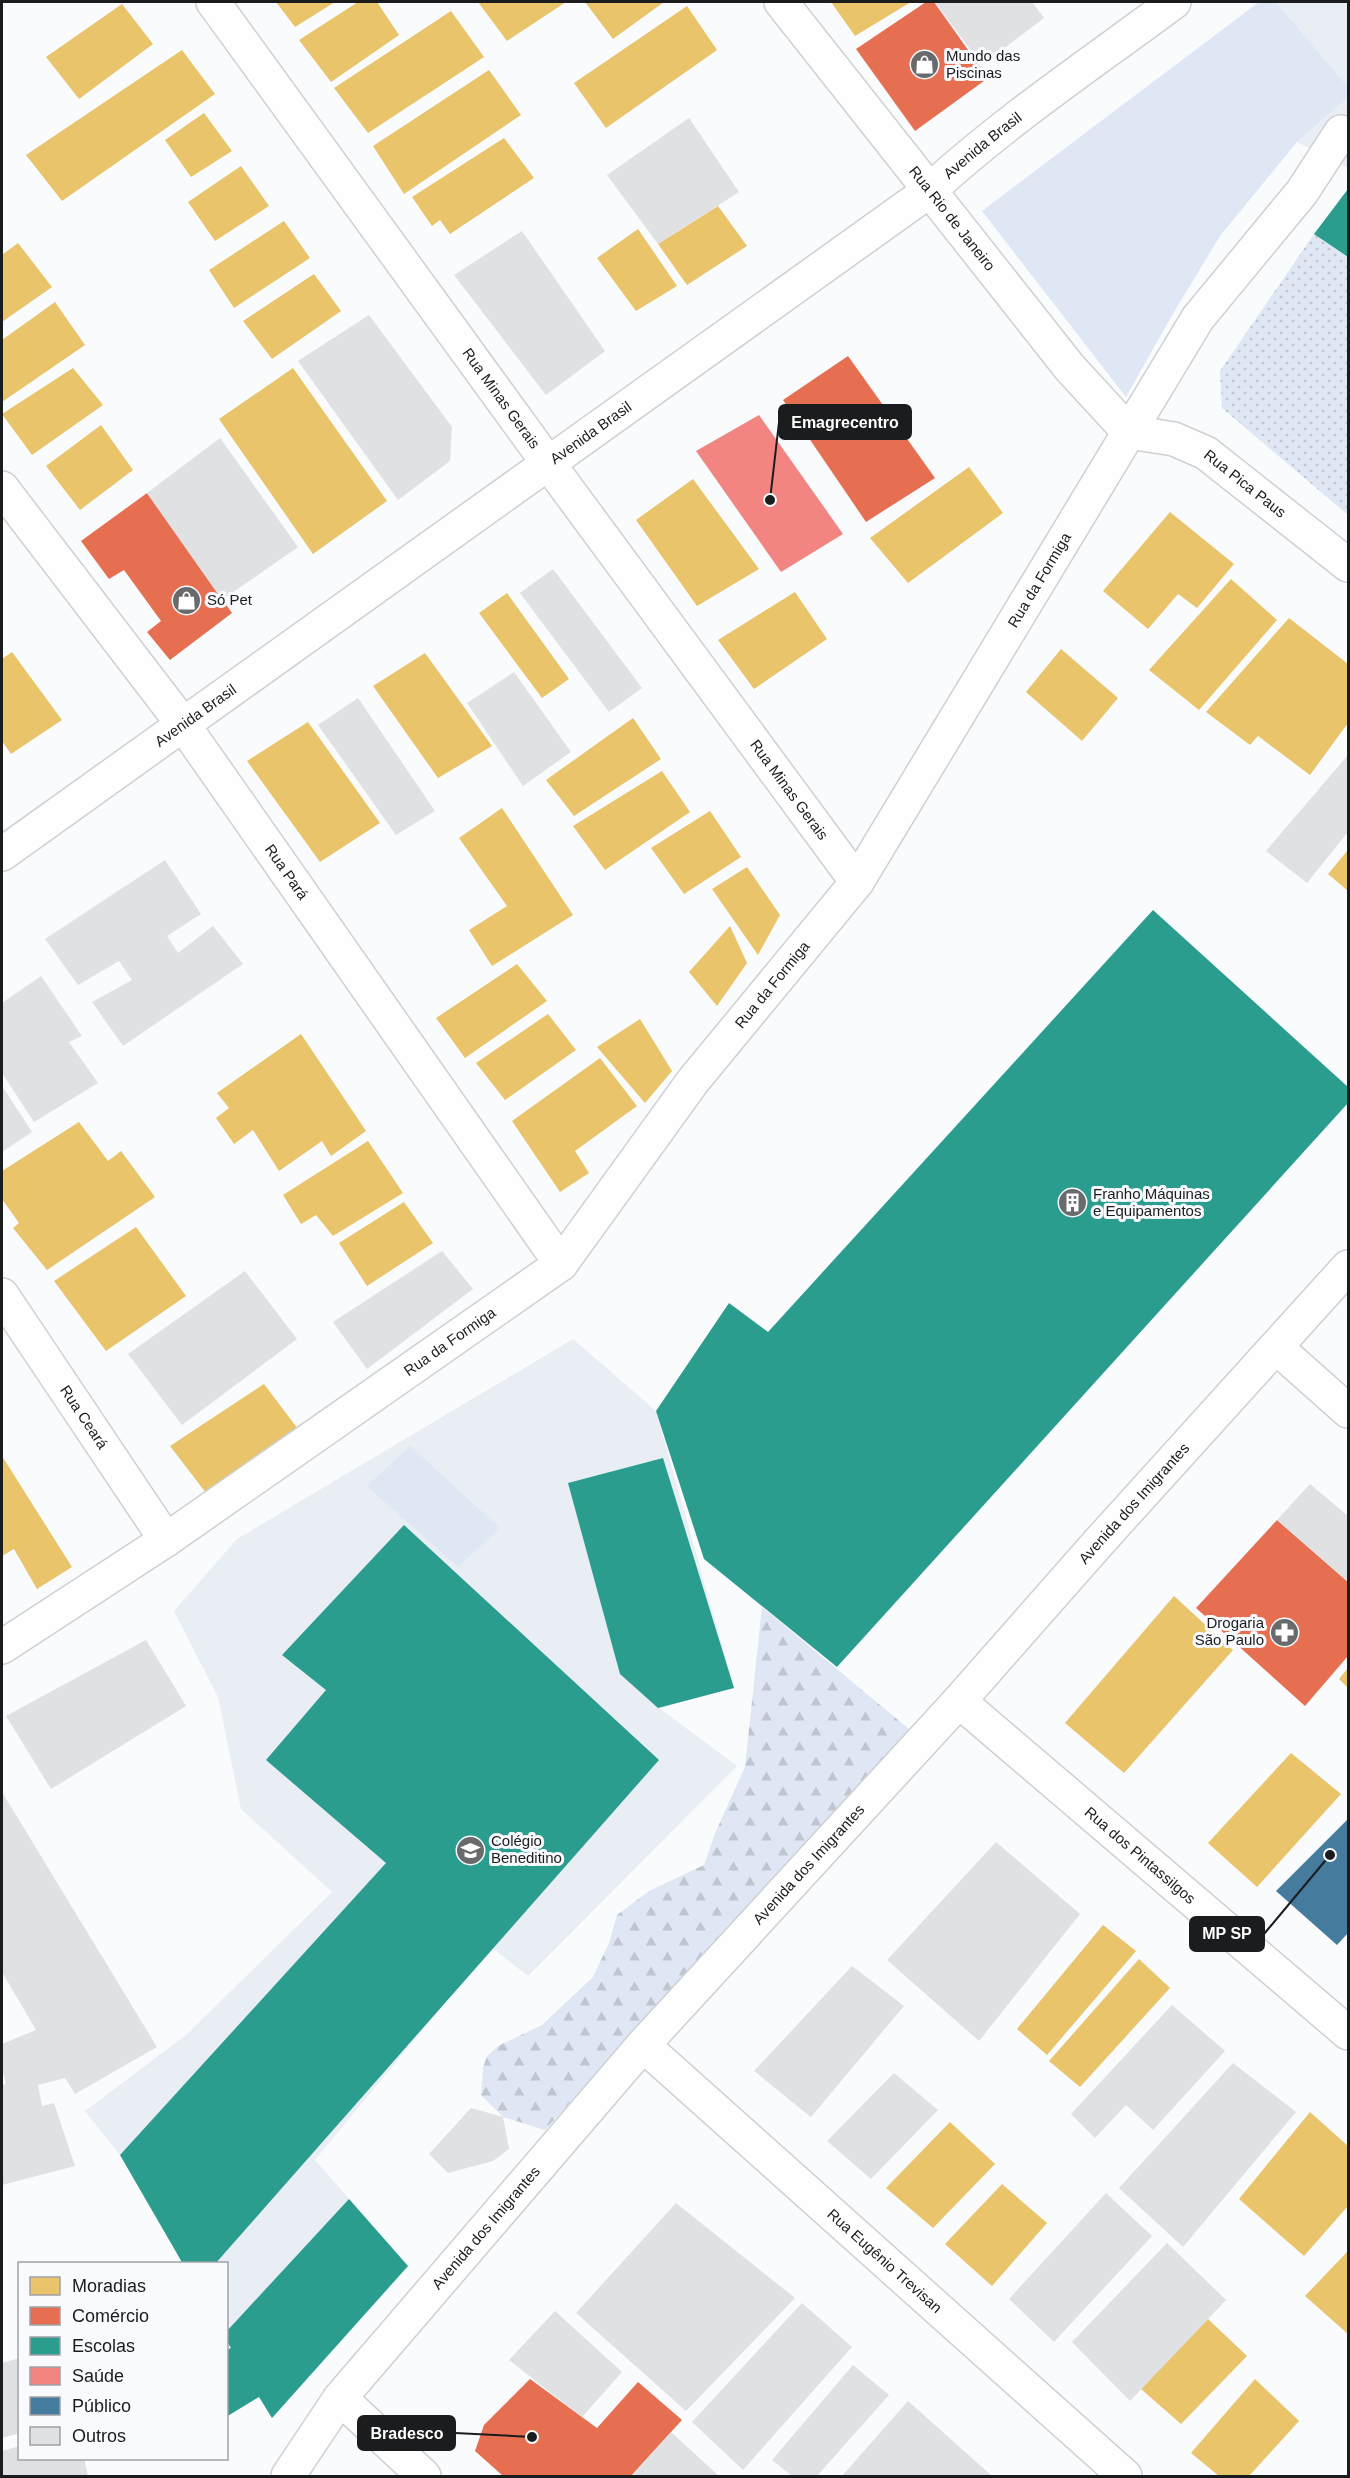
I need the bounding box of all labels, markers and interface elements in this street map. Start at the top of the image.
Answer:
place label: Mundo das Piscinas [946,47,1020,81]
shop icon: Mundo das Piscinas [909,49,941,81]
street label: Avenida Brasil [940,108,1025,182]
street label: Rua Rio de Janeiro [906,163,999,274]
street label: Rua Minas Gerais [459,345,544,452]
street label: Avenida Brasil [547,398,634,467]
callout: Emagrecentro [779,405,911,439]
text: Emagrecentro [791,414,899,431]
street label: Rua Pica Paus [1201,446,1289,521]
street label: Rua da Formiga [1004,529,1075,630]
shop icon: Só Pet [170,584,202,616]
place label: Só Pet [207,591,253,608]
street label: Avenida Brasil [151,680,239,750]
street label: Rua Minas Gerais [747,736,832,843]
street label: Rua Pará [262,841,312,903]
street label: Rua da Formiga [731,937,813,1031]
place label: Franho Máquinas e Equipamentos [1093,1185,1210,1219]
building icon: Franho Máquinas e Equipamentos [1056,1187,1088,1219]
street label: Rua da Formiga [401,1303,499,1379]
street label: Rua Ceará [57,1382,112,1452]
street label: Avenida dos Imigrantes [1075,1439,1192,1567]
place label: Drogaria São Paulo [1195,1614,1265,1648]
pharmacy icon: Drogaria São Paulo [1269,1616,1301,1648]
street label: Avenida dos Imigrantes [749,1801,868,1928]
street label: Rua dos Pintassilgos [1082,1803,1199,1907]
place label: Colégio Beneditino [491,1832,562,1866]
school or university icon: Colégio Beneditino [454,1834,486,1866]
callout: MP SP [1190,1917,1264,1951]
text: MP SP [1202,1925,1252,1942]
street label: Avenida dos Imigrantes [428,2163,543,2292]
street label: Rua Eugênio Trevisan [824,2205,946,2316]
legend [18,2262,228,2460]
text: Moradias [72,2276,146,2296]
text: Comércio [72,2306,149,2326]
text: Escolas [72,2336,135,2356]
text: Saúde [72,2366,124,2386]
text: Público [72,2396,131,2416]
callout: Bradesco [358,2416,455,2450]
text: Bradesco [371,2425,444,2442]
text: Outros [72,2426,126,2446]

